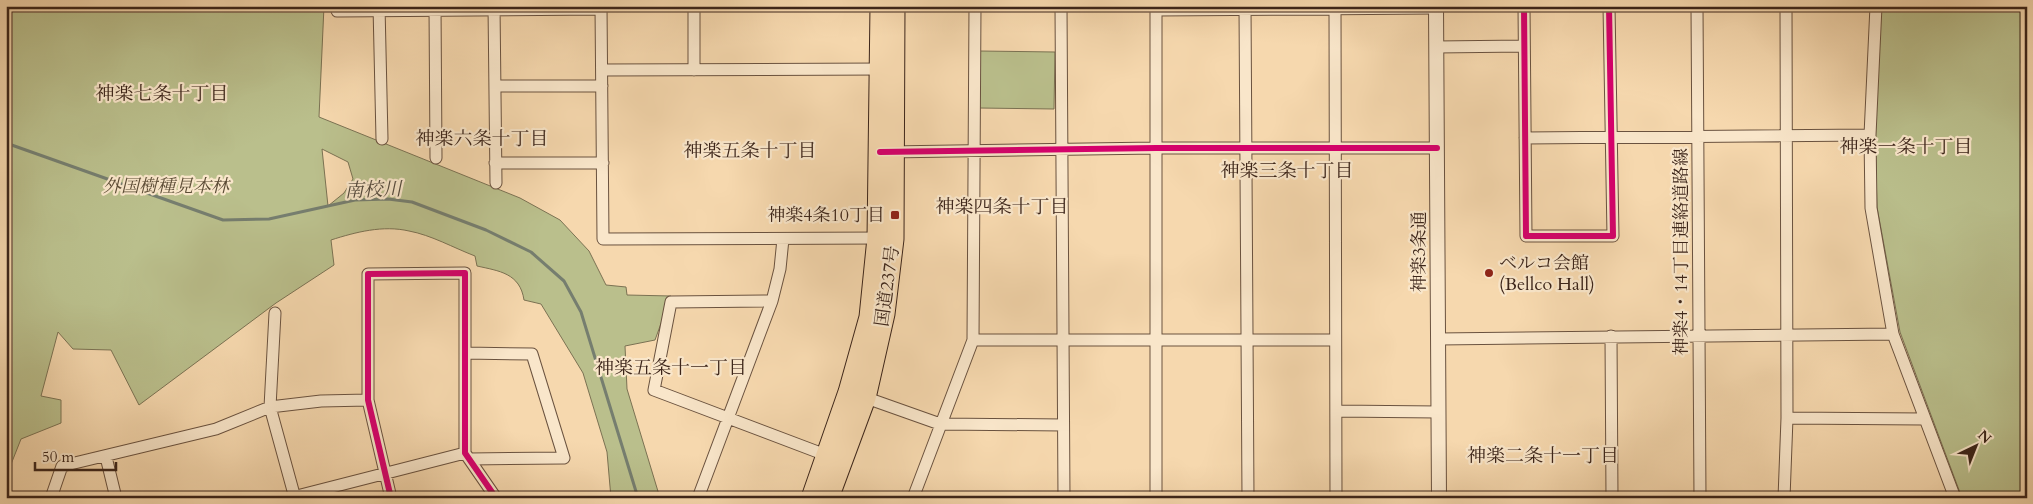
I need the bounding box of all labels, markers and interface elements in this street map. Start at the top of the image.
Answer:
district label: 神楽七条十丁目 [95,81,229,107]
district label: 神楽六条十丁目 [415,126,549,152]
district label: 神楽一条十丁目 [1839,134,1973,160]
district label: 神楽五条十丁目 [683,138,817,164]
street label: 神楽4・14丁目連絡道路線 [1669,148,1694,356]
district label: 神楽三条十丁目 [1220,158,1354,184]
park label: 外国樹種見本林 [103,174,232,199]
water label: 南校川 [344,176,404,204]
district label: 神楽四条十丁目 [935,194,1069,220]
place label: 神楽4条10丁目 [767,203,885,228]
marker: 神楽4条10丁目 [889,209,901,221]
street label: 神楽3条通 [1407,211,1432,293]
street label: 国道237号 [869,244,906,328]
place label: ベルコ会館 (Bellco Hall) [1499,251,1595,297]
marker: ベルコ会館 (Bellco Hall) [1483,267,1495,279]
district label: 神楽五条十一丁目 [595,355,747,381]
north arrow [1950,422,2000,472]
text: N [1974,426,1995,448]
scale bar [35,439,116,471]
district label: 神楽二条十一丁目 [1467,443,1619,469]
text: 50 m [42,447,74,467]

